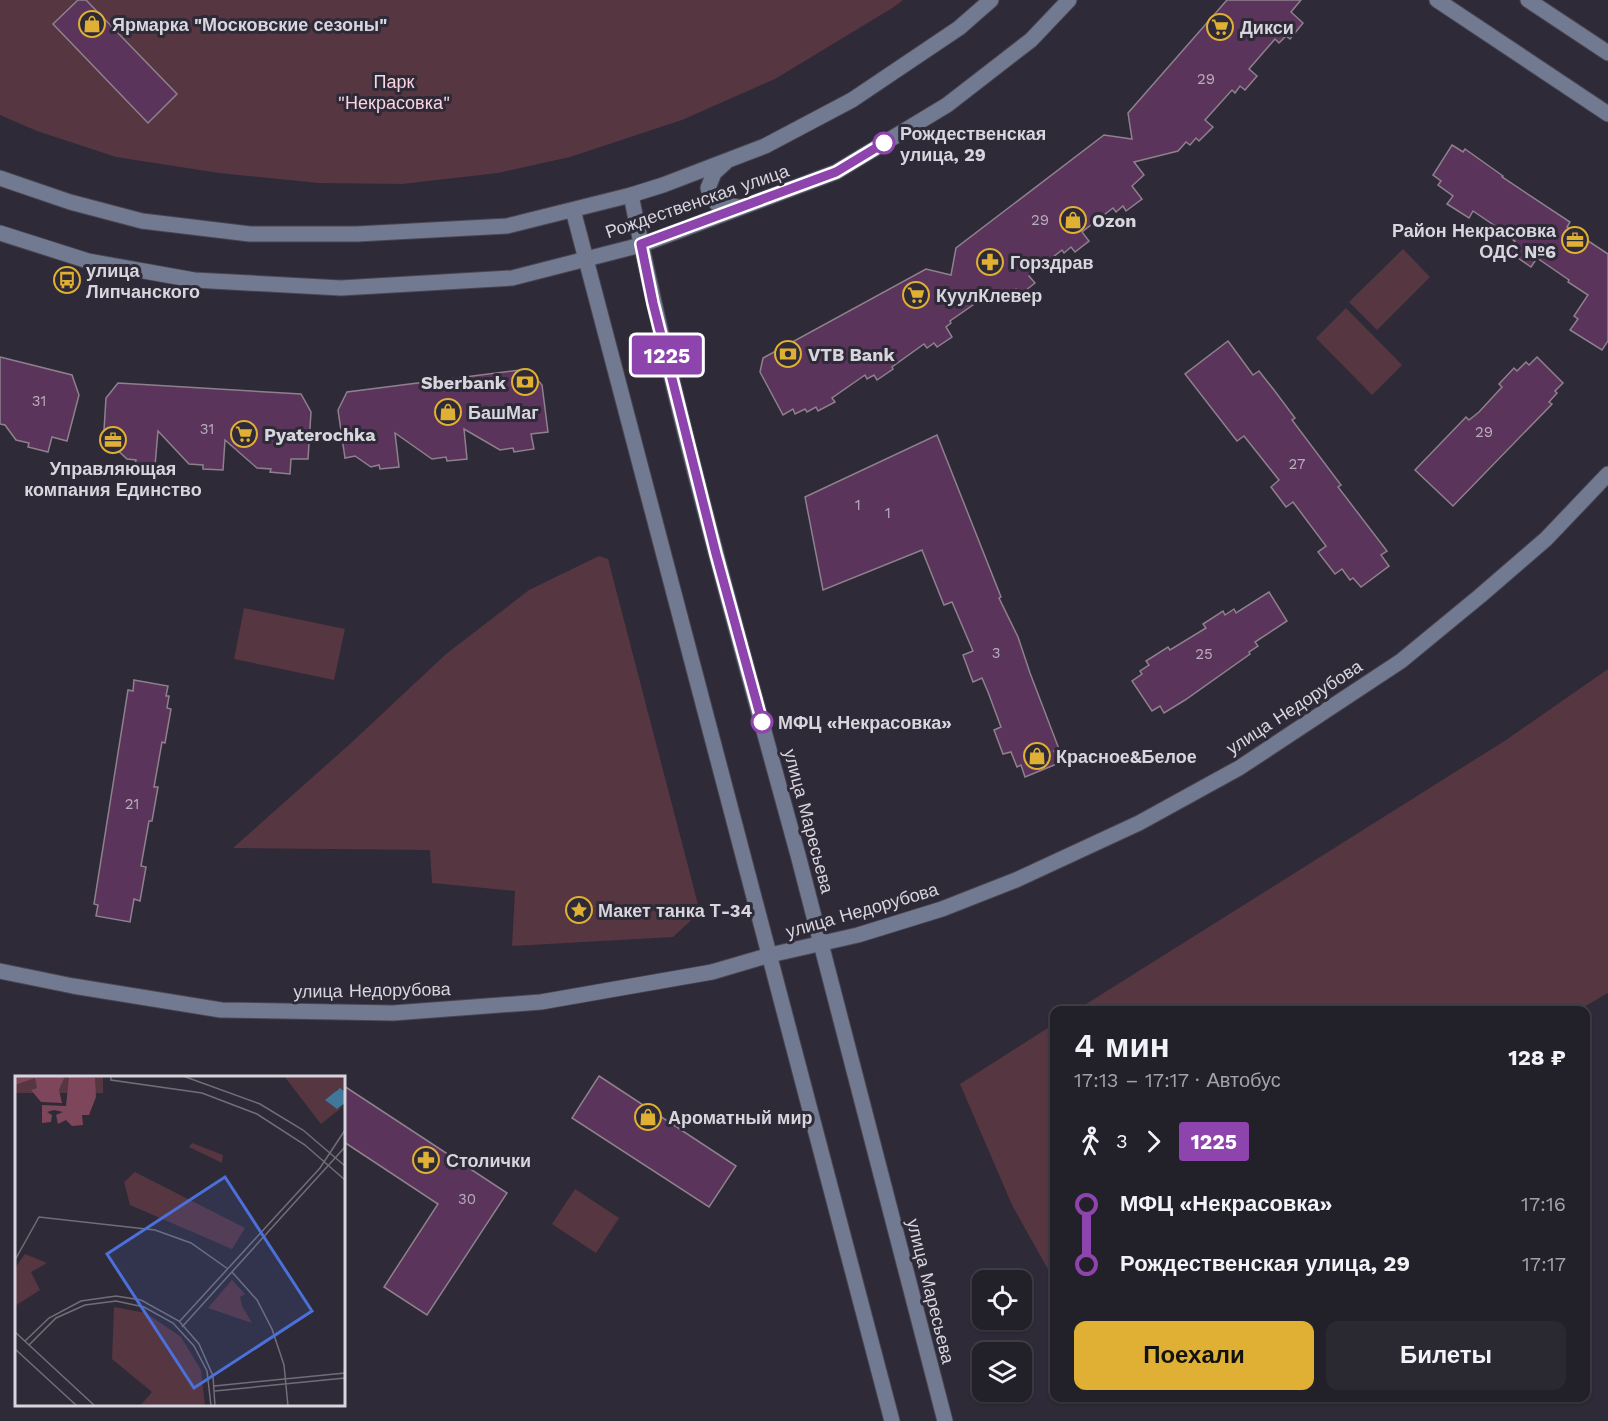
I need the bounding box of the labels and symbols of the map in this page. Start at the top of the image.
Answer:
shop icon: Ярмарка "Московские сезоны" [77,9,107,39]
supermarket icon: Дикси [1205,12,1235,42]
place label: Ярмарка "Московские сезоны" [112,14,387,35]
place label: Дикси [1240,17,1294,38]
house number: 29 [1197,70,1215,88]
park label: Парк "Некрасовка" [338,71,450,113]
place label: Рождественская улица, 29 [900,123,1046,165]
marker: Рождественская улица, 29 [873,132,895,154]
street label: Рождественская улица [602,159,792,242]
shop icon: Ozon [1058,205,1088,235]
place label: Ozon [1092,210,1136,231]
house number: 29 [1031,211,1049,229]
place label: Район Некрасовка ОДС №6 [1392,220,1557,262]
office icon: Район Некрасовка ОДС №6 [1560,225,1590,255]
pharmacy icon: Горздрав [975,247,1005,277]
place label: Горздрав [1010,252,1094,273]
place label: улица Липчанского [86,260,200,302]
bus stop icon: улица Липчанского [52,265,82,295]
supermarket icon: КуулКлевер [901,280,931,310]
place label: КуулКлевер [936,285,1042,306]
line badge: 1225 [625,336,709,374]
bank icon: VTB Bank [773,339,803,369]
place label: VTB Bank [808,344,895,365]
bank icon: Sberbank [510,367,540,397]
place label: Sberbank [421,372,507,393]
house number: 31 [32,392,46,410]
shop icon: БашМаг [433,397,463,427]
place label: БашМаг [468,402,539,423]
supermarket icon: Pyaterochka [229,419,259,449]
house number: 31 [200,420,214,438]
house number: 29 [1475,423,1493,441]
place label: Pyaterochka [264,424,376,445]
office icon: Управляющая компания Единство [98,425,128,455]
house number: 27 [1289,455,1305,473]
place label: Управляющая компания Единство [24,458,202,500]
house number: 1 [855,496,861,514]
house number: 1 [885,504,891,522]
house number: 3 [992,644,1000,662]
house number: 25 [1195,645,1213,663]
street label: улица Недорубова [1222,655,1367,759]
marker: МФЦ «Некрасовка» [751,711,773,733]
place label: МФЦ «Некрасовка» [778,712,952,733]
shop icon: Красное&Белое [1022,741,1052,771]
place label: Красное&Белое [1056,746,1197,767]
street label: улица Маресьева [780,747,839,896]
house number: 21 [125,795,139,813]
street label: улица Недорубова [783,878,942,942]
place icon: Макет танка Т-34 [564,895,594,925]
place label: Макет танка Т-34 [598,900,752,921]
street label: улица Недорубова [293,978,452,1002]
inset map [15,1076,345,1406]
shop icon: Ароматный мир [633,1102,663,1132]
place label: Ароматный мир [668,1107,813,1128]
pharmacy icon: Столички [411,1145,441,1175]
place label: Столички [446,1150,531,1171]
house number: 30 [458,1190,476,1208]
street label: улица Маресьева [903,1216,959,1367]

